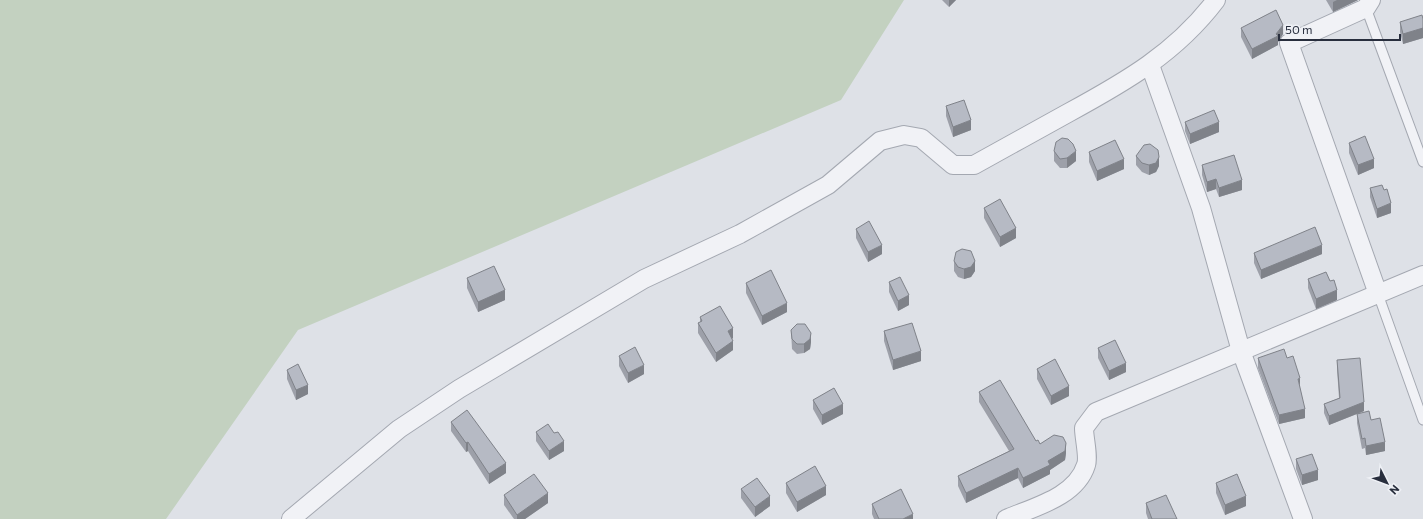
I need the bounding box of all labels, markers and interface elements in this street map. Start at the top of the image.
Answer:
scale bar [1279,16,1400,42]
text: 50 m [1285,22,1313,36]
north arrow [1367,463,1407,503]
text: N [1387,483,1402,497]

